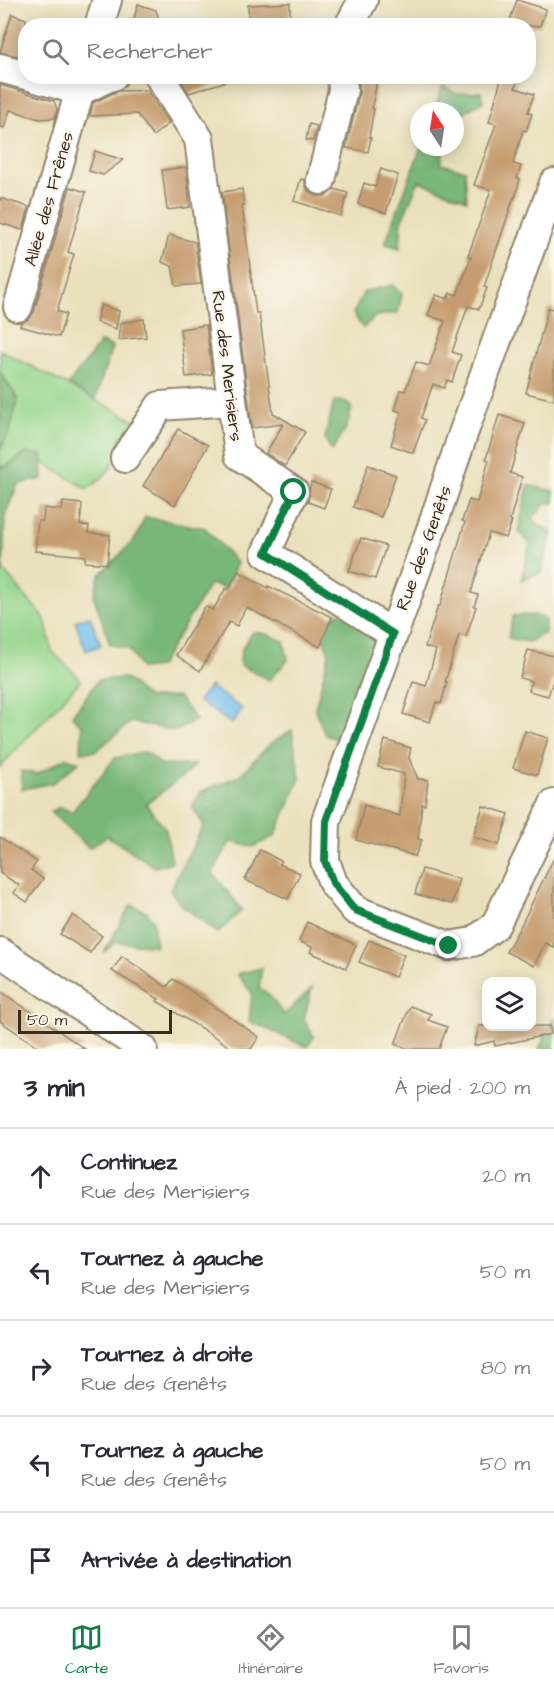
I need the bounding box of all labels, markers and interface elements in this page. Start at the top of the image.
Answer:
search box [18,18,536,84]
icon: search [39,35,72,68]
text: Rechercher [87,36,212,67]
north arrow [410,102,464,156]
street label: Allée des Frênes [18,129,80,269]
street label: Rue des Merisiers [205,289,249,443]
route start [280,478,306,504]
street label: Rue des Genêts [390,482,458,614]
route end [435,932,461,958]
map controls [482,977,536,1031]
button: layers [482,977,536,1031]
scale bar [18,1007,172,1034]
text: 50 m [27,1009,67,1031]
text: 3 min [24,1070,85,1106]
text: À pied · 200 m [395,1074,530,1102]
text: Continuez [81,1147,177,1178]
icon: ahead [24,1160,57,1193]
text: 20 m [482,1162,530,1190]
text: Rue des Merisiers [81,1178,250,1206]
text: Tournez à gauche [81,1243,263,1274]
icon: left [24,1256,57,1289]
text: 50 m [480,1258,530,1286]
text: Rue des Merisiers [81,1274,250,1302]
text: Tournez à droite [81,1339,253,1370]
icon: right [24,1352,57,1385]
text: 80 m [481,1354,530,1382]
text: Rue des Genêts [81,1370,227,1398]
text: Tournez à gauche [81,1435,263,1466]
icon: left [24,1448,57,1481]
text: 50 m [480,1450,530,1478]
text: Rue des Genêts [81,1466,227,1494]
icon: arrive [24,1544,57,1577]
text: Arrivée à destination [81,1545,291,1576]
tab: Carte [65,1621,108,1679]
tab: Itinéraire [238,1621,303,1679]
tab: Favoris [433,1621,489,1679]

